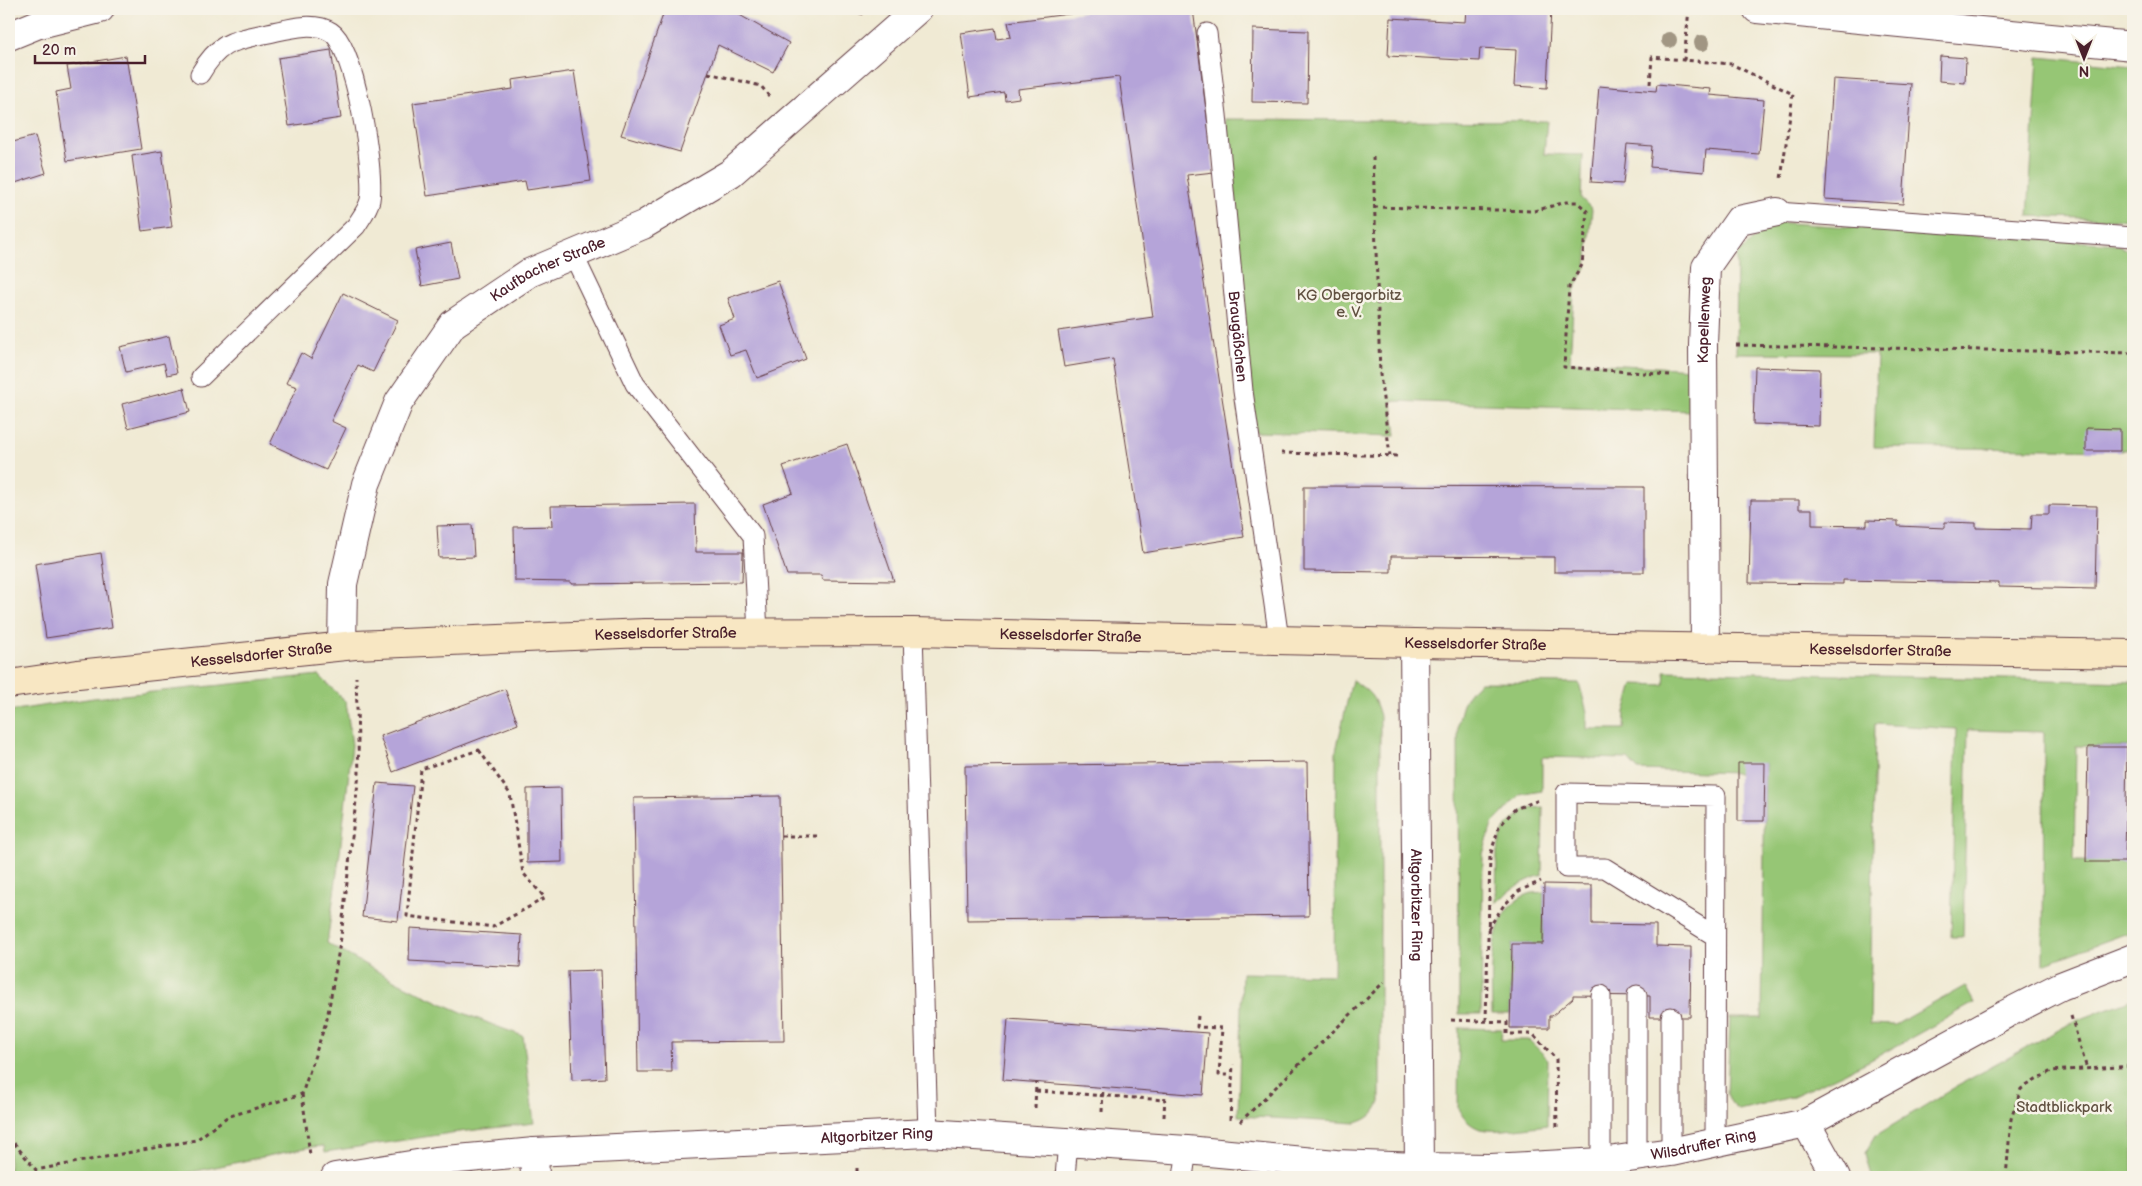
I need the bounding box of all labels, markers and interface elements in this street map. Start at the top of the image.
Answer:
scale bar [35,32,145,64]
north arrow [2060,32,2110,82]
text: 20 m [42,41,76,60]
text: N [2079,62,2089,79]
street label: Kaufbacher Straße [486,232,608,306]
street label: Kapellenweg [1693,276,1715,364]
park label: KG Obergorbitz e. V. [1296,286,1402,322]
street label: Braugäßchen [1224,290,1252,383]
street label: Kesselsdorfer Straße [594,623,737,645]
street label: Kesselsdorfer Straße [999,624,1142,647]
street label: Kesselsdorfer Straße [1404,633,1547,655]
street label: Kesselsdorfer Straße [190,638,333,672]
street label: Kesselsdorfer Straße [1809,640,1952,661]
street label: Altgorbitzer Ring [1406,849,1427,961]
park label: Stadtblickpark [2016,1098,2112,1117]
street label: Altgorbitzer Ring [820,1123,934,1148]
street label: Wilsdruffer Ring [1649,1125,1758,1164]

